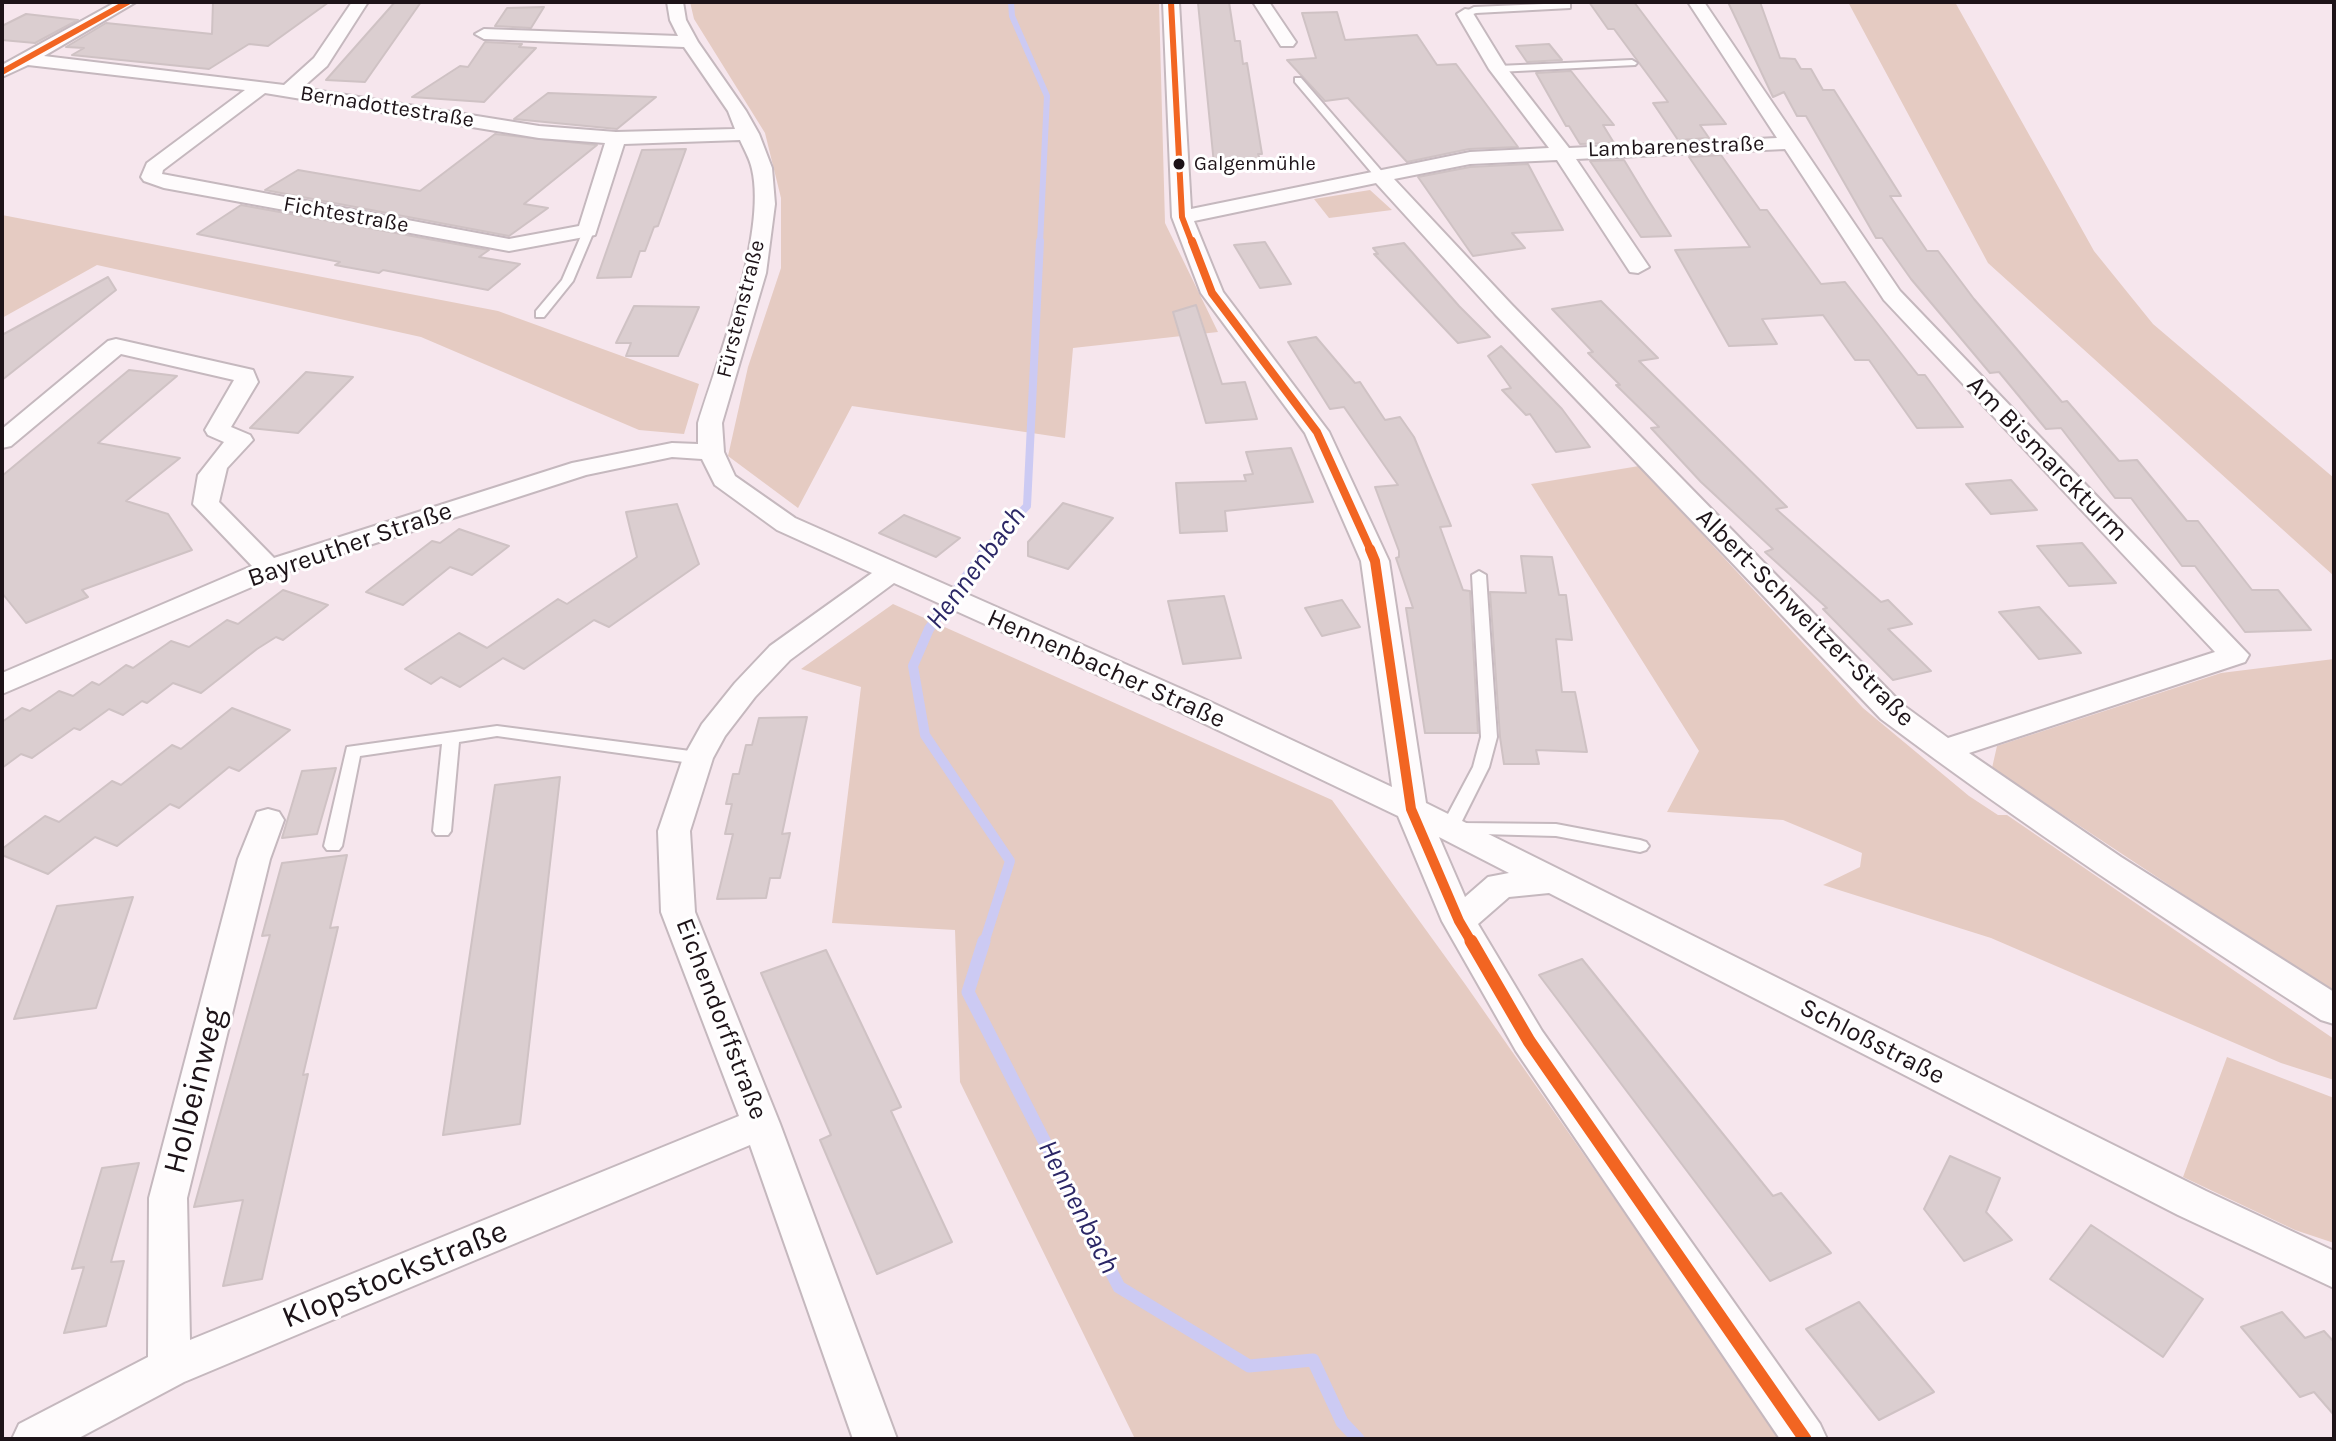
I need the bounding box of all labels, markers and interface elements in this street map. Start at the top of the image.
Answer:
street label: Bernadottestraße [298,80,476,134]
street label: Lambarenestraße [1587,131,1765,163]
place label: Galgenmühle [1194,152,1316,176]
marker: Galgenmühle [1171,156,1187,172]
street label: Fichtestraße [281,191,411,239]
street label: Fürstenstraße [711,237,771,381]
street label: Am Bismarckturm [1960,370,2134,548]
street label: Bayreuther Straße [244,495,456,595]
water label: Hennenbach [919,500,1033,636]
street label: Albert-Schweitzer-Straße [1689,502,1921,734]
street label: Hennenbacher Straße [982,602,1230,736]
street label: Eichendorffstraße [668,914,774,1124]
street label: Schloßstraße [1794,992,1950,1092]
street label: Holbeinweg [156,1004,234,1178]
water label: Hennenbach [1030,1135,1126,1279]
street label: Klopstockstraße [277,1212,513,1338]

